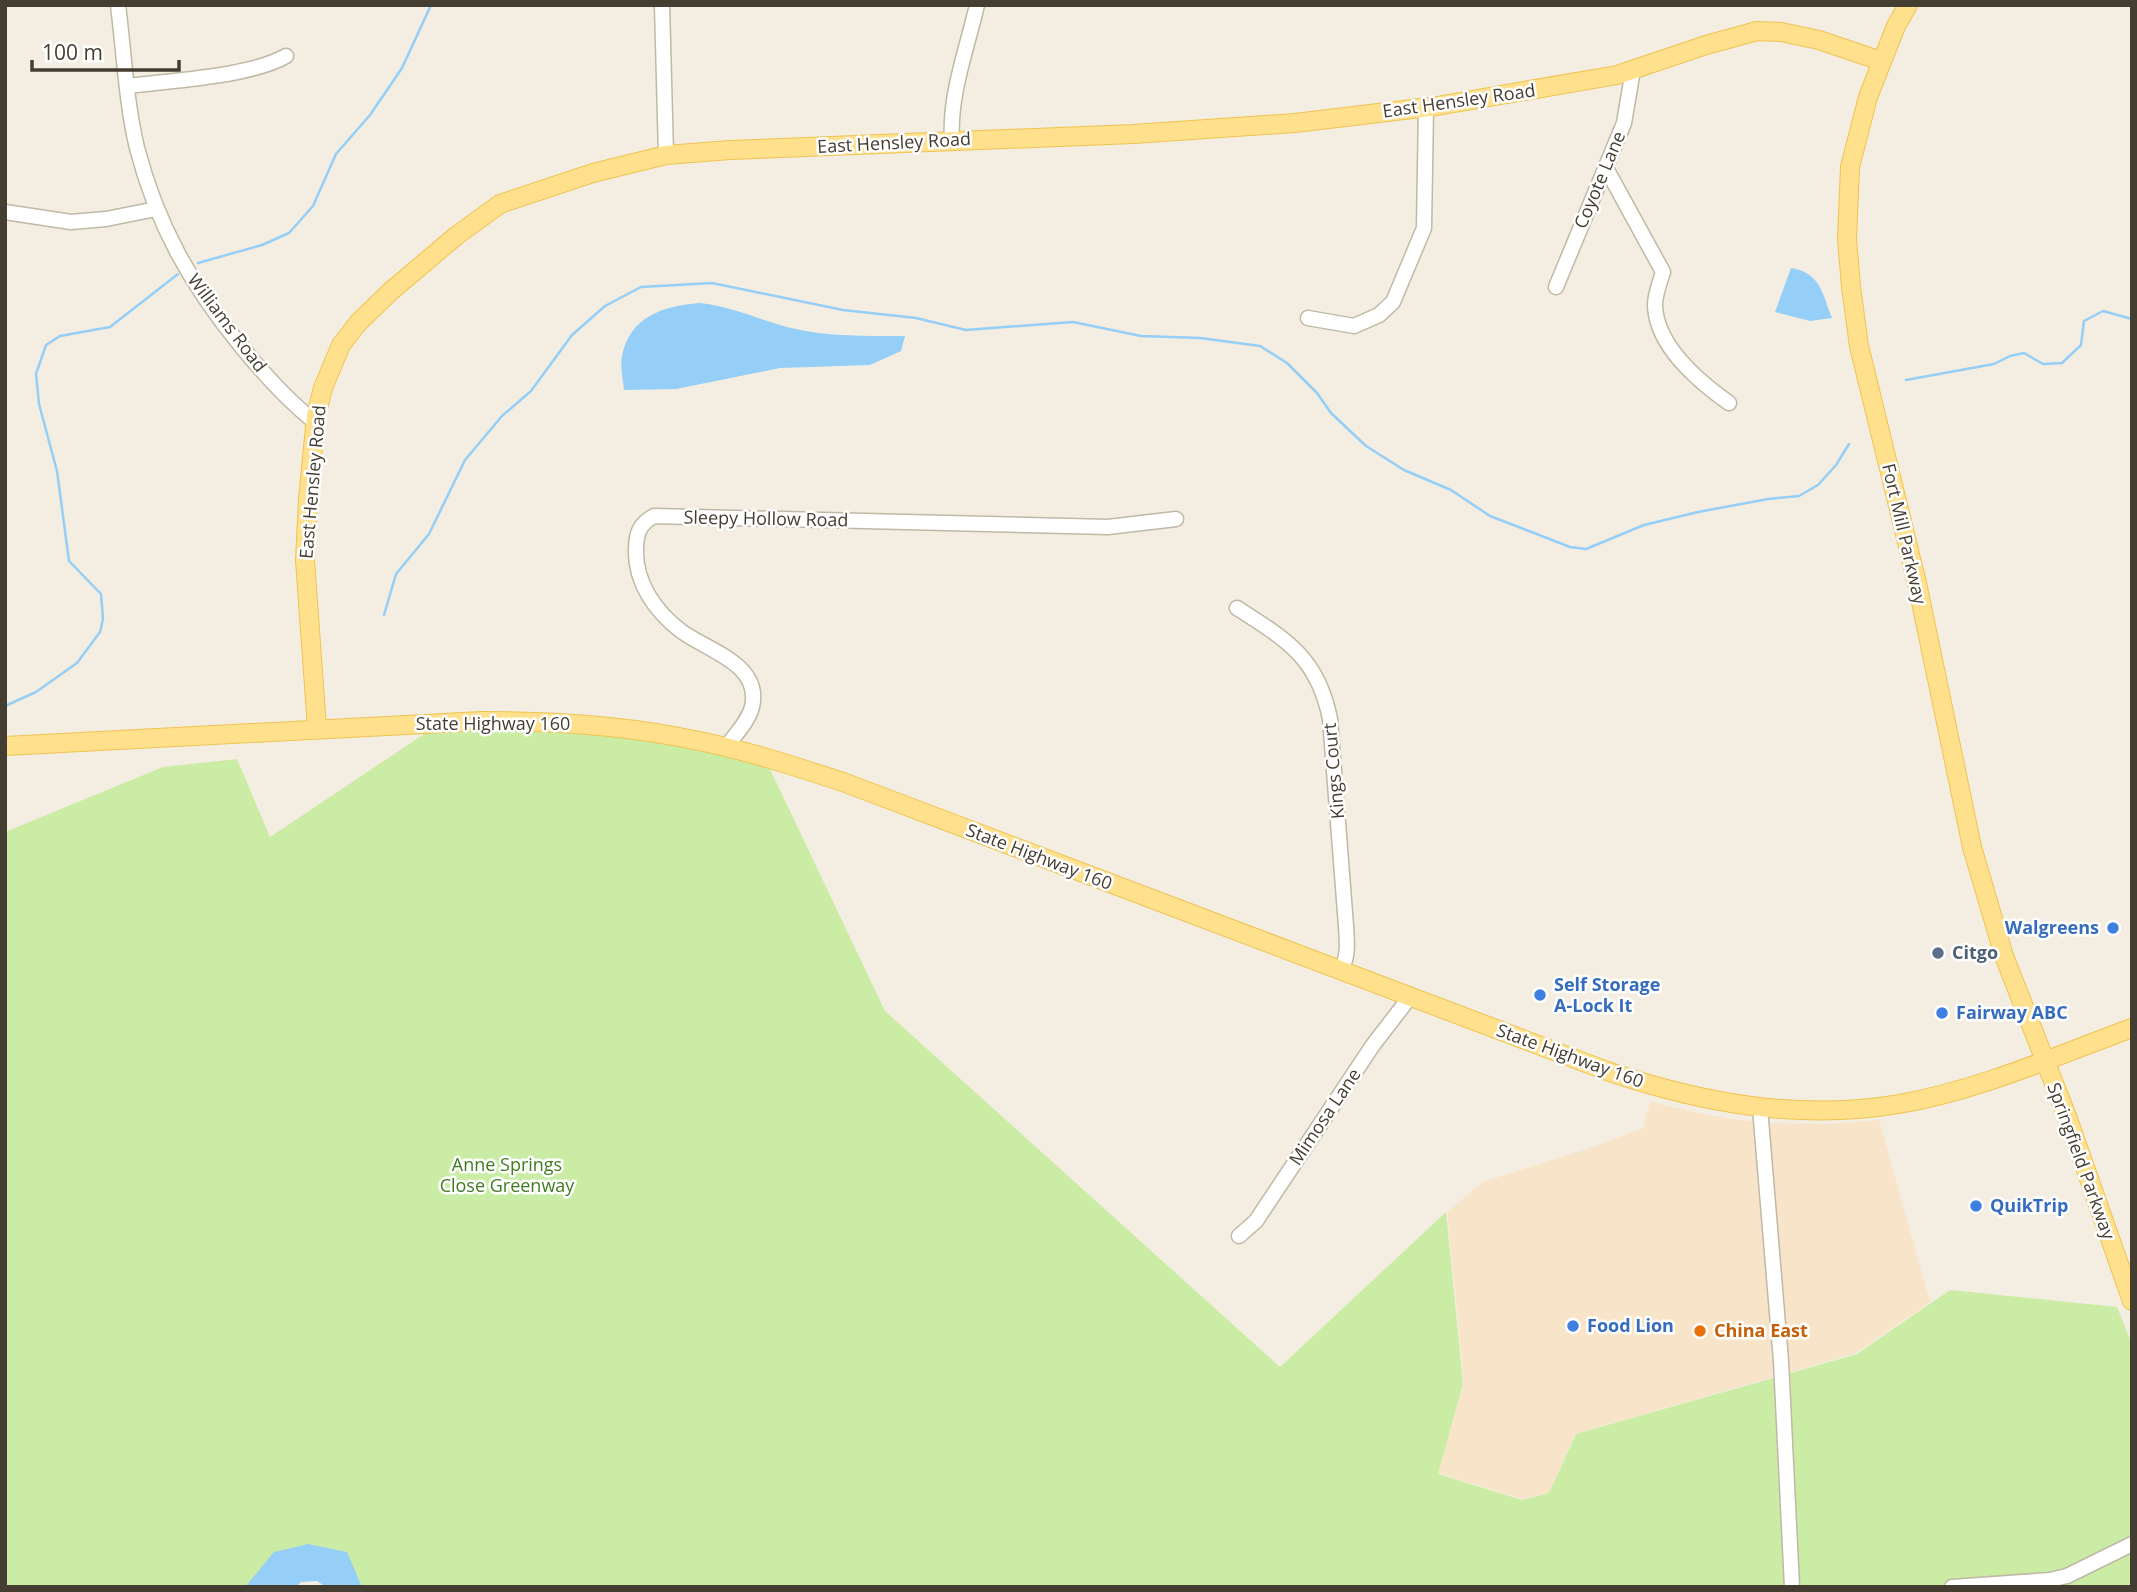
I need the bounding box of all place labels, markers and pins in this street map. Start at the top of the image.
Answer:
place label: Walgreens [2005,915,2099,939]
marker: Walgreens [2105,920,2121,936]
place label: Citgo [1952,940,1998,964]
marker: Citgo [1930,945,1946,961]
place label: Self Storage A-Lock It [1554,972,1660,1017]
marker: Self Storage A-Lock It [1532,987,1548,1003]
place label: Fairway ABC [1956,1000,2068,1024]
marker: Fairway ABC [1934,1005,1950,1021]
place label: QuikTrip [1990,1193,2068,1217]
marker: QuikTrip [1968,1198,1984,1214]
place label: Food Lion [1587,1313,1674,1337]
marker: Food Lion [1565,1318,1581,1334]
place label: China East [1714,1318,1808,1342]
marker: China East [1692,1323,1708,1339]

